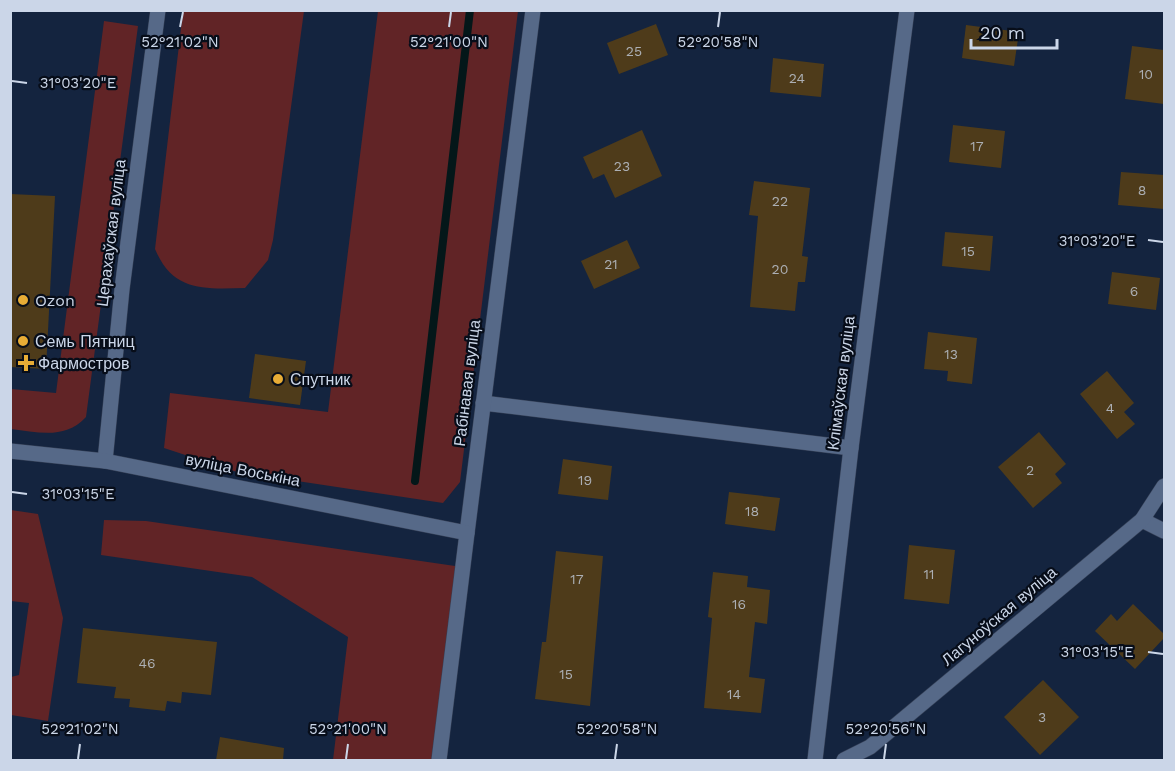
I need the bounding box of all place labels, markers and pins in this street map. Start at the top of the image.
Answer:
place label: Ozon [35,291,75,310]
marker: Ozon [16,293,30,307]
place label: Семь Пятниц [35,332,135,351]
marker: Семь Пятниц [16,334,30,348]
place label: Фармостров [38,354,129,373]
marker: Фармостров [19,356,33,370]
place label: Спутник [290,370,351,389]
marker: Спутник [271,372,285,386]

